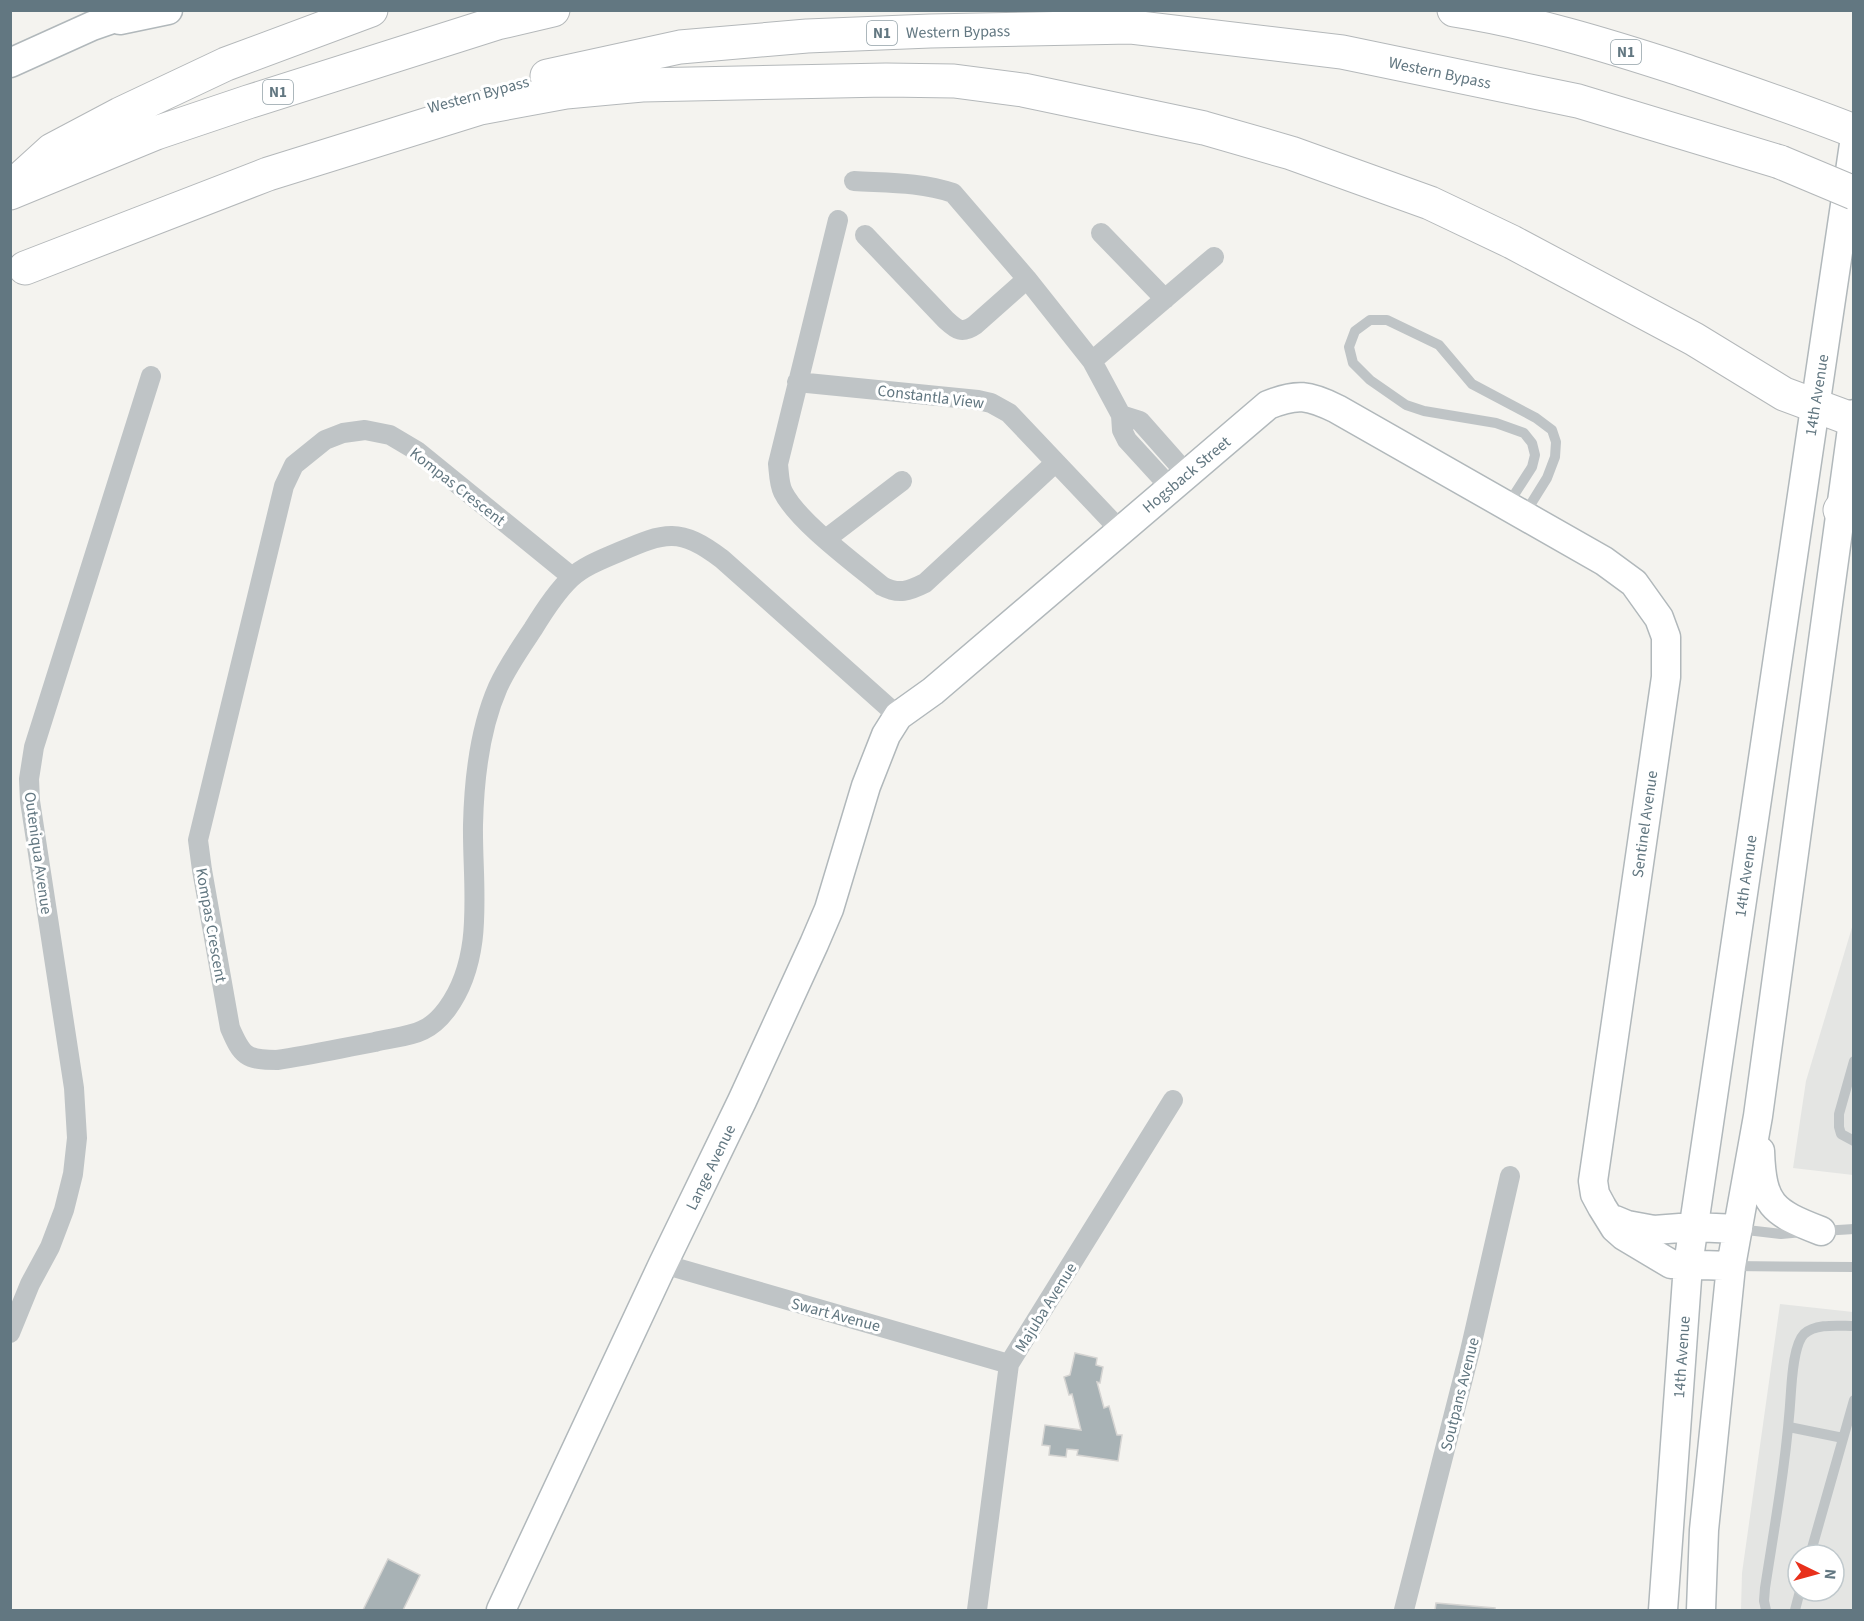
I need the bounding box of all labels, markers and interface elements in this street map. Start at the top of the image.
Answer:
street label: Western Bypass [906,20,1011,44]
road number: N1 [867,21,897,45]
road number: N1 [1611,40,1641,64]
street label: Western Bypass [1386,51,1493,95]
street label: Western Bypass [425,71,532,119]
road number: N1 [263,80,293,104]
street label: 14th Avenue [1800,353,1834,438]
street label: Constantla View [876,380,986,415]
street label: Hogsback Street [1138,431,1236,518]
street label: Kompas Crescent [405,442,510,532]
street label: Sentinel Avenue [1627,769,1663,879]
street label: Outeniqua Avenue [19,791,57,916]
street label: 14th Avenue [1729,834,1763,919]
street label: Kompas Crescent [190,866,232,985]
street label: Lange Avenue [681,1121,741,1214]
street label: Majuba Avenue [1010,1259,1082,1356]
street label: Swart Avenue [789,1293,883,1337]
street label: 14th Avenue [1668,1315,1696,1399]
street label: Soutpans Avenue [1435,1335,1485,1453]
north arrow [1786,1543,1846,1603]
text: N [1819,1568,1841,1580]

